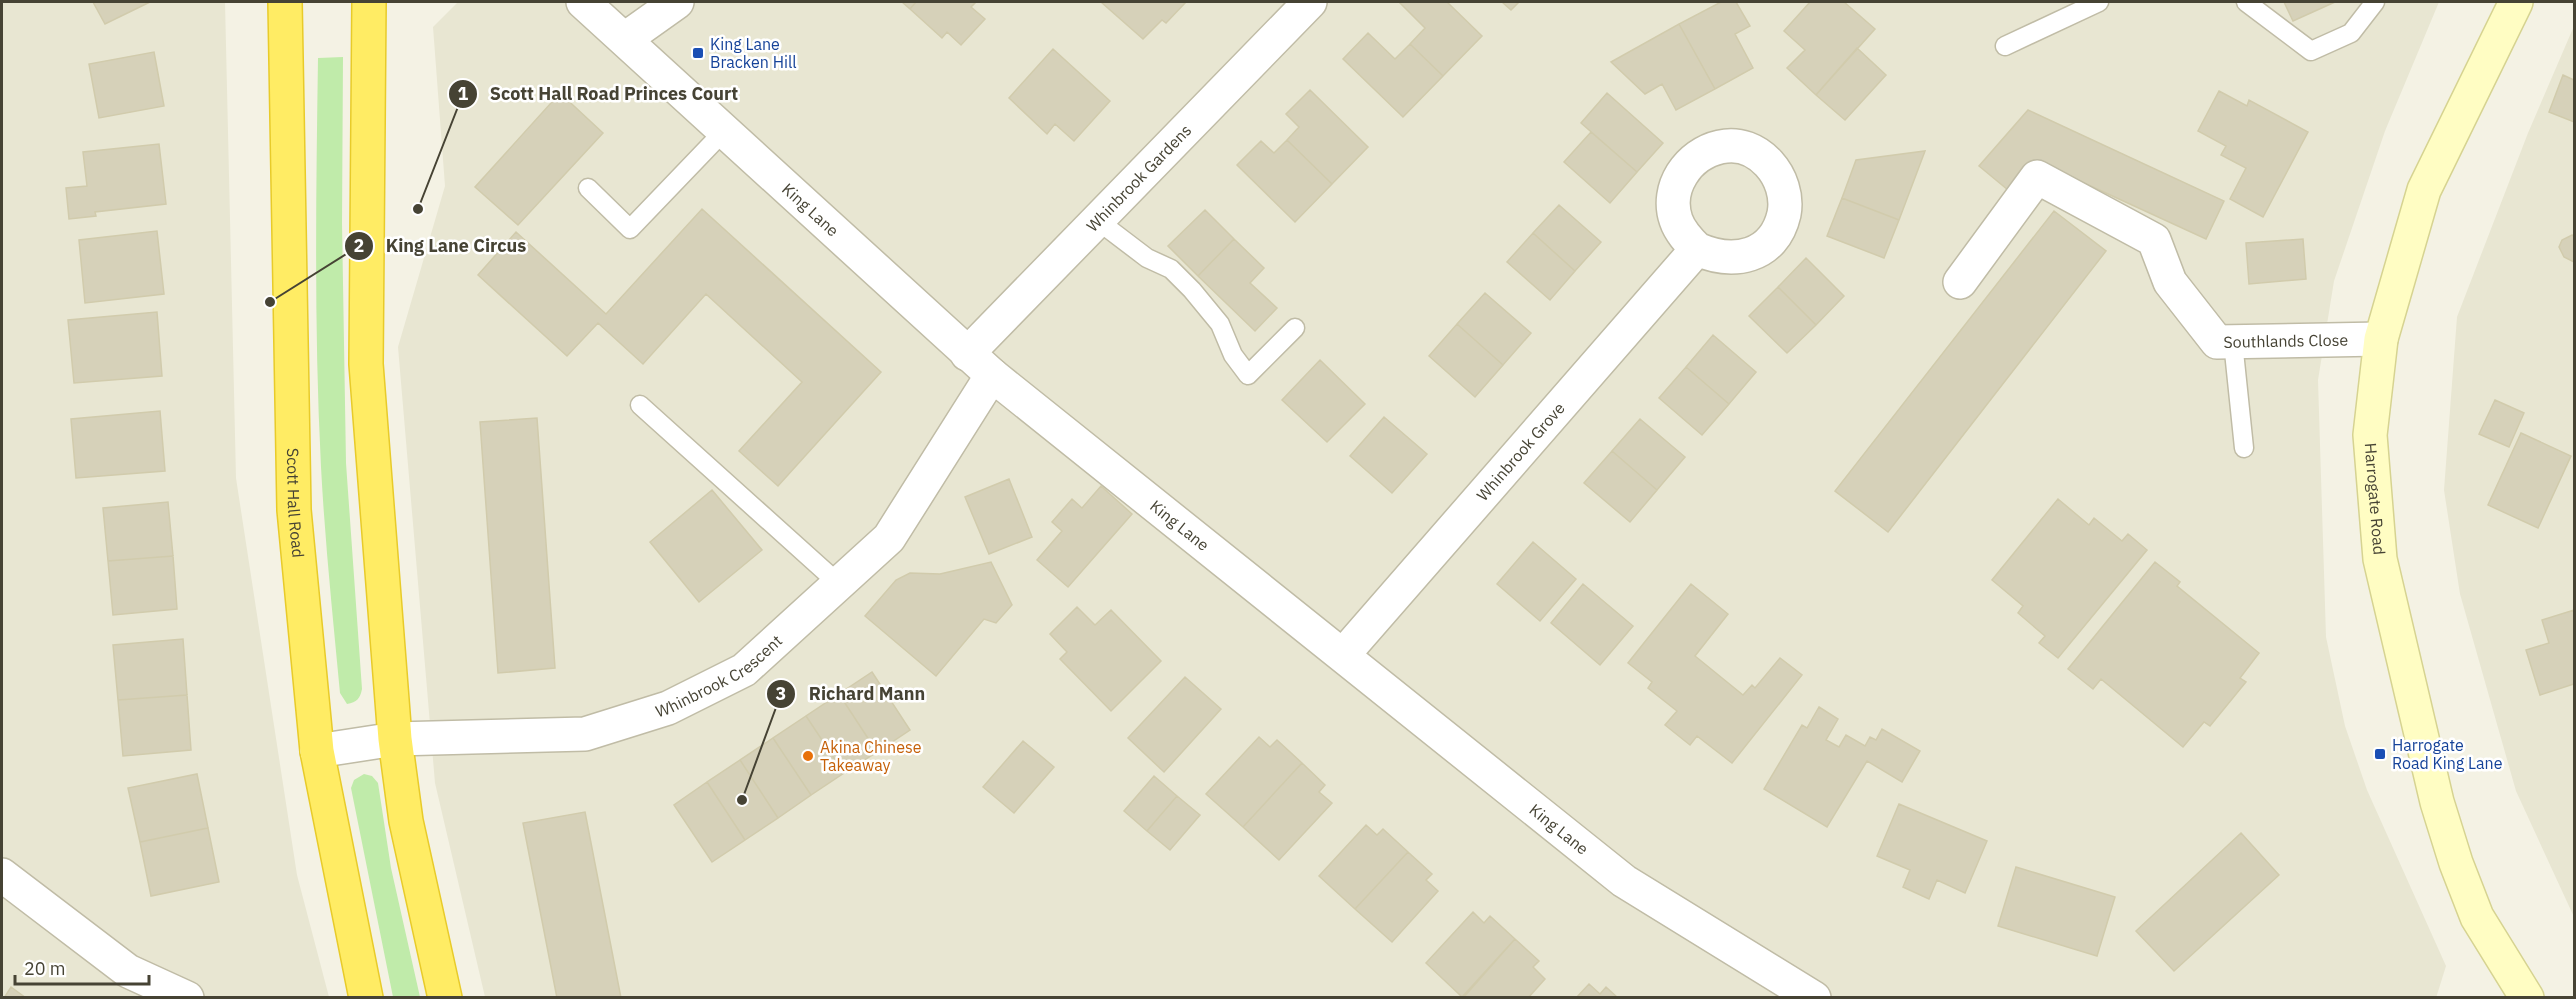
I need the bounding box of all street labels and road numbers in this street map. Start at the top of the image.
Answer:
street label: Whinbrook Gardens [1082,120,1195,236]
street label: King Lane [778,179,843,241]
street label: Southlands Close [2223,330,2349,352]
street label: Whinbrook Grove [1472,398,1569,505]
street label: Harrogate Road [2361,442,2390,556]
street label: Scott Hall Road [283,448,309,559]
street label: King Lane [1146,496,1213,555]
street label: Whinbrook Crescent [653,630,786,721]
street label: King Lane [1526,799,1593,859]

